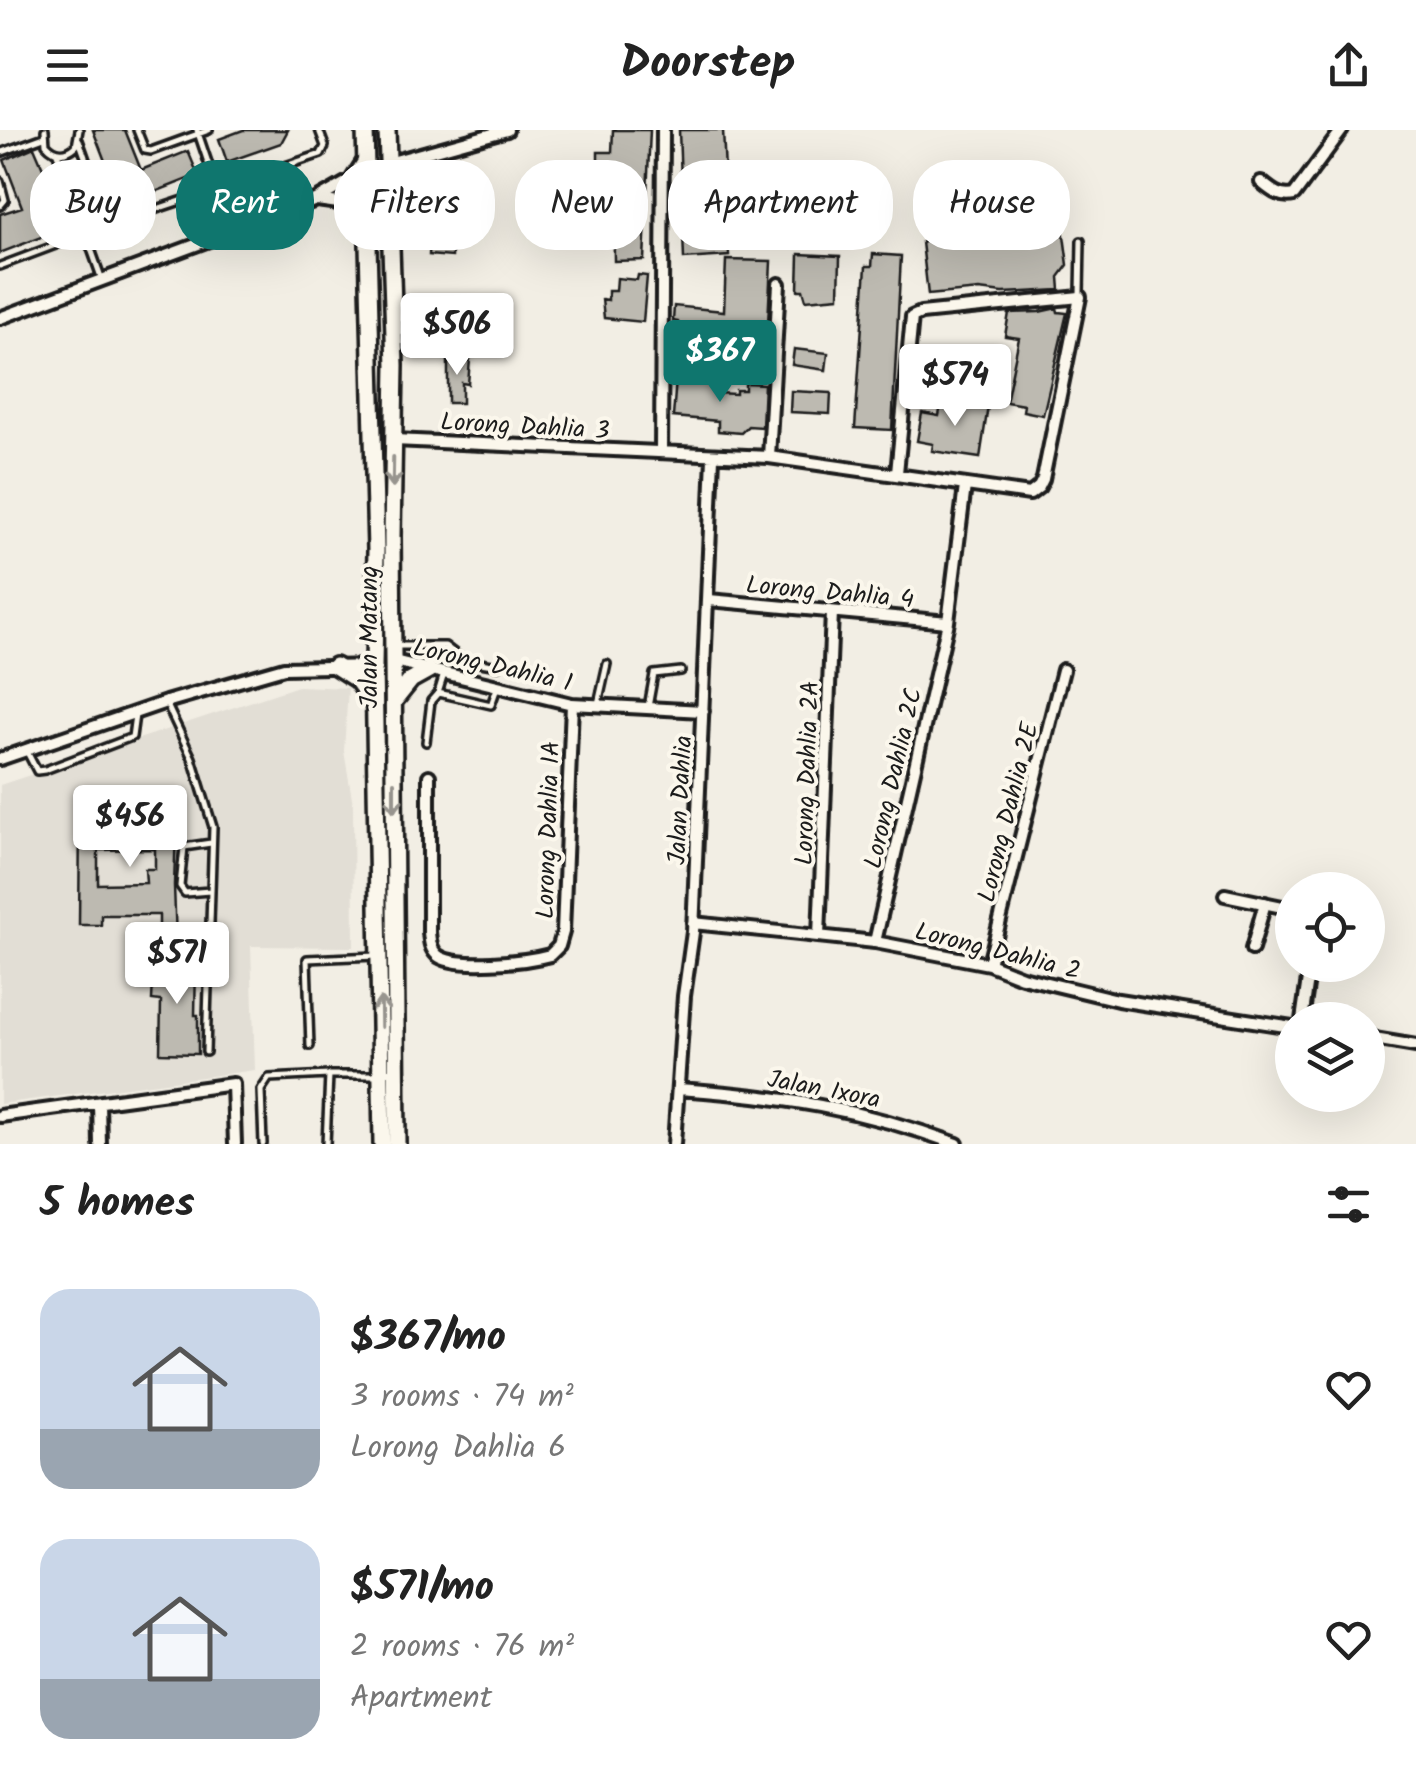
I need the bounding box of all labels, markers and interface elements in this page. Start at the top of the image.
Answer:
text: Doorstep [621,29,795,101]
icon: menu [40,38,95,93]
icon: share [1321,38,1376,93]
chip: Buy [30,160,156,250]
chip: Rent [176,160,314,250]
chip: Filters [334,160,495,250]
chip: New [515,160,648,250]
chip: Apartment [668,160,893,250]
chip: House [913,160,1070,250]
pin: $506 [398,293,516,378]
text: $506 [423,300,491,351]
pin: $367 [661,320,779,405]
text: $367 [686,327,754,378]
pin: $574 [896,344,1014,429]
text: $574 [921,351,989,402]
street label: Lorong Dahlia 3 [439,403,610,451]
one-way arrow [384,456,403,488]
street label: Jalan Matang [350,566,390,708]
street label: Lorong Dahlia 4 [744,566,916,620]
street label: Lorong Dahlia 1 [409,628,576,704]
street label: Lorong Dahlia 2A [785,680,831,866]
street label: Lorong Dahlia 2C [854,684,934,873]
street label: Lorong Dahlia 2E [967,717,1051,907]
street label: Jalan Dahlia [658,734,704,866]
street label: Lorong Dahlia 1A [526,740,572,920]
one-way arrow [384,780,404,813]
pin: $456 [71,785,189,870]
text: $456 [95,792,165,843]
map controls [1275,872,1385,1112]
button: locate [1275,872,1385,982]
street label: Lorong Dahlia 2 [910,912,1085,992]
pin: $571 [118,922,236,1007]
text: $571 [147,929,207,980]
one-way arrow [371,996,390,1028]
button: layers [1275,1002,1385,1112]
street label: Jalan Ixora [764,1059,884,1121]
text: 5 homes [40,1171,195,1238]
icon: filters [1321,1177,1376,1232]
text: $367/mo [350,1305,506,1372]
icon: home [120,1329,240,1449]
icon: heart [1321,1362,1376,1417]
text: 3 rooms · 74 m² [350,1372,574,1423]
text: Lorong Dahlia 6 [350,1423,566,1474]
text: $571/mo [350,1555,494,1622]
icon: home [120,1579,240,1699]
icon: heart [1321,1612,1376,1667]
text: 2 rooms · 76 m² [350,1622,574,1673]
text: Apartment [350,1673,492,1724]

